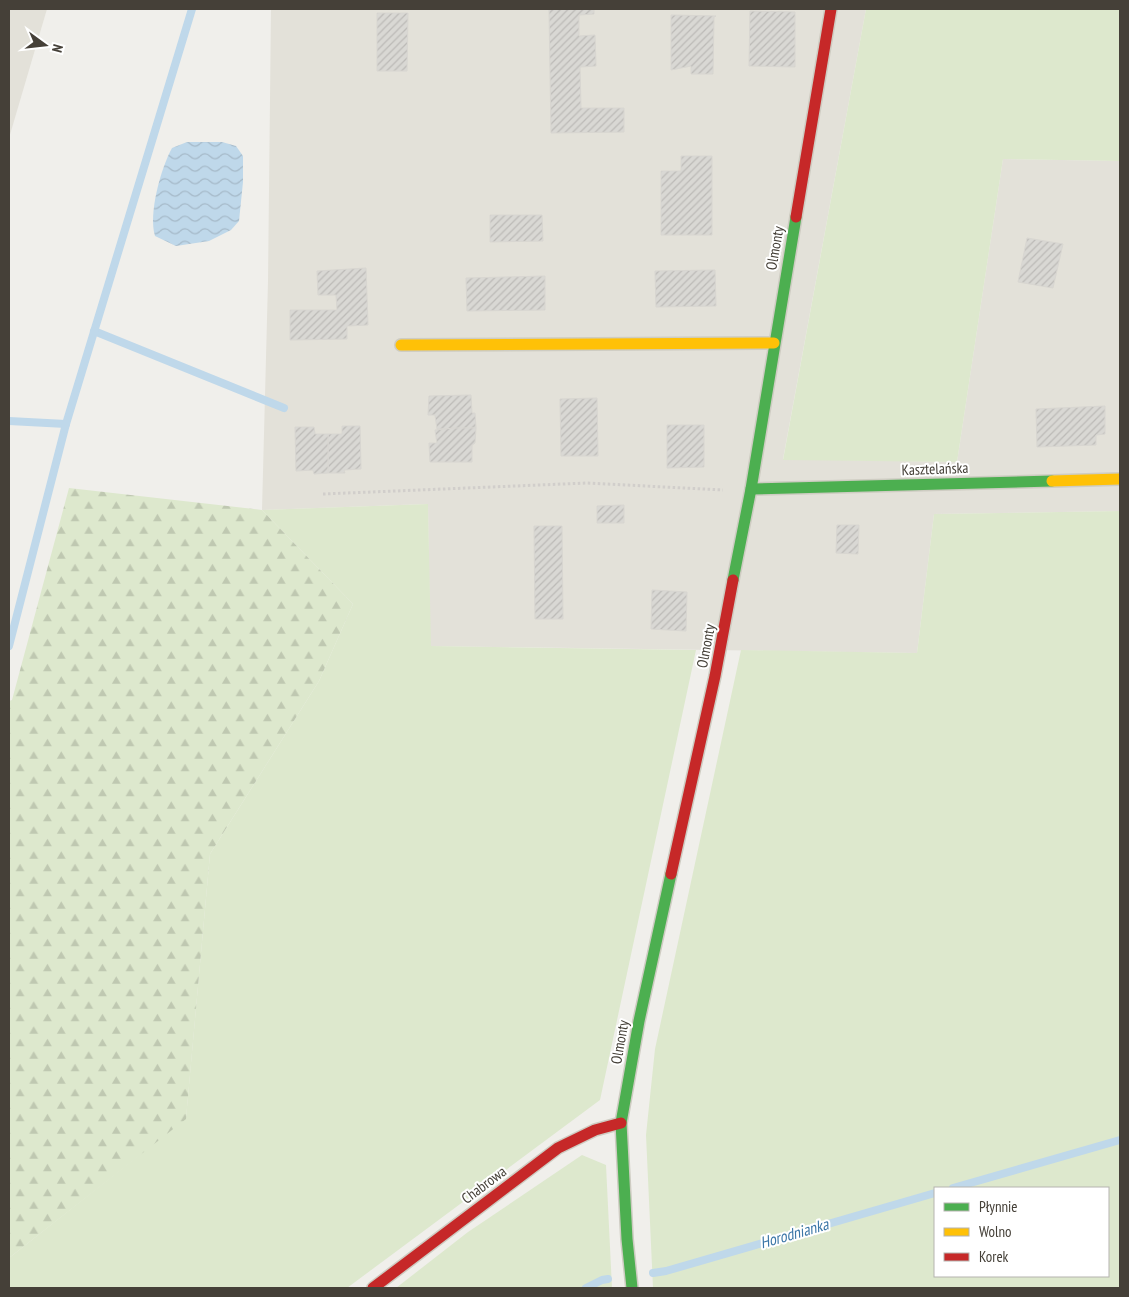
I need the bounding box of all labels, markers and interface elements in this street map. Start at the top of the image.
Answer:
north arrow [20,20,70,70]
text: N [48,42,67,54]
street label: Olmonty [761,224,788,271]
street label: Kasztelańska [901,458,969,479]
street label: Olmonty [692,622,719,669]
street label: Olmonty [606,1018,633,1065]
street label: Chabrowa [457,1162,510,1208]
legend [934,1187,1109,1277]
text: Płynnie [979,1197,1018,1216]
water label: Horodnianka [757,1213,832,1252]
text: Wolno [979,1222,1012,1241]
text: Korek [979,1247,1009,1266]

